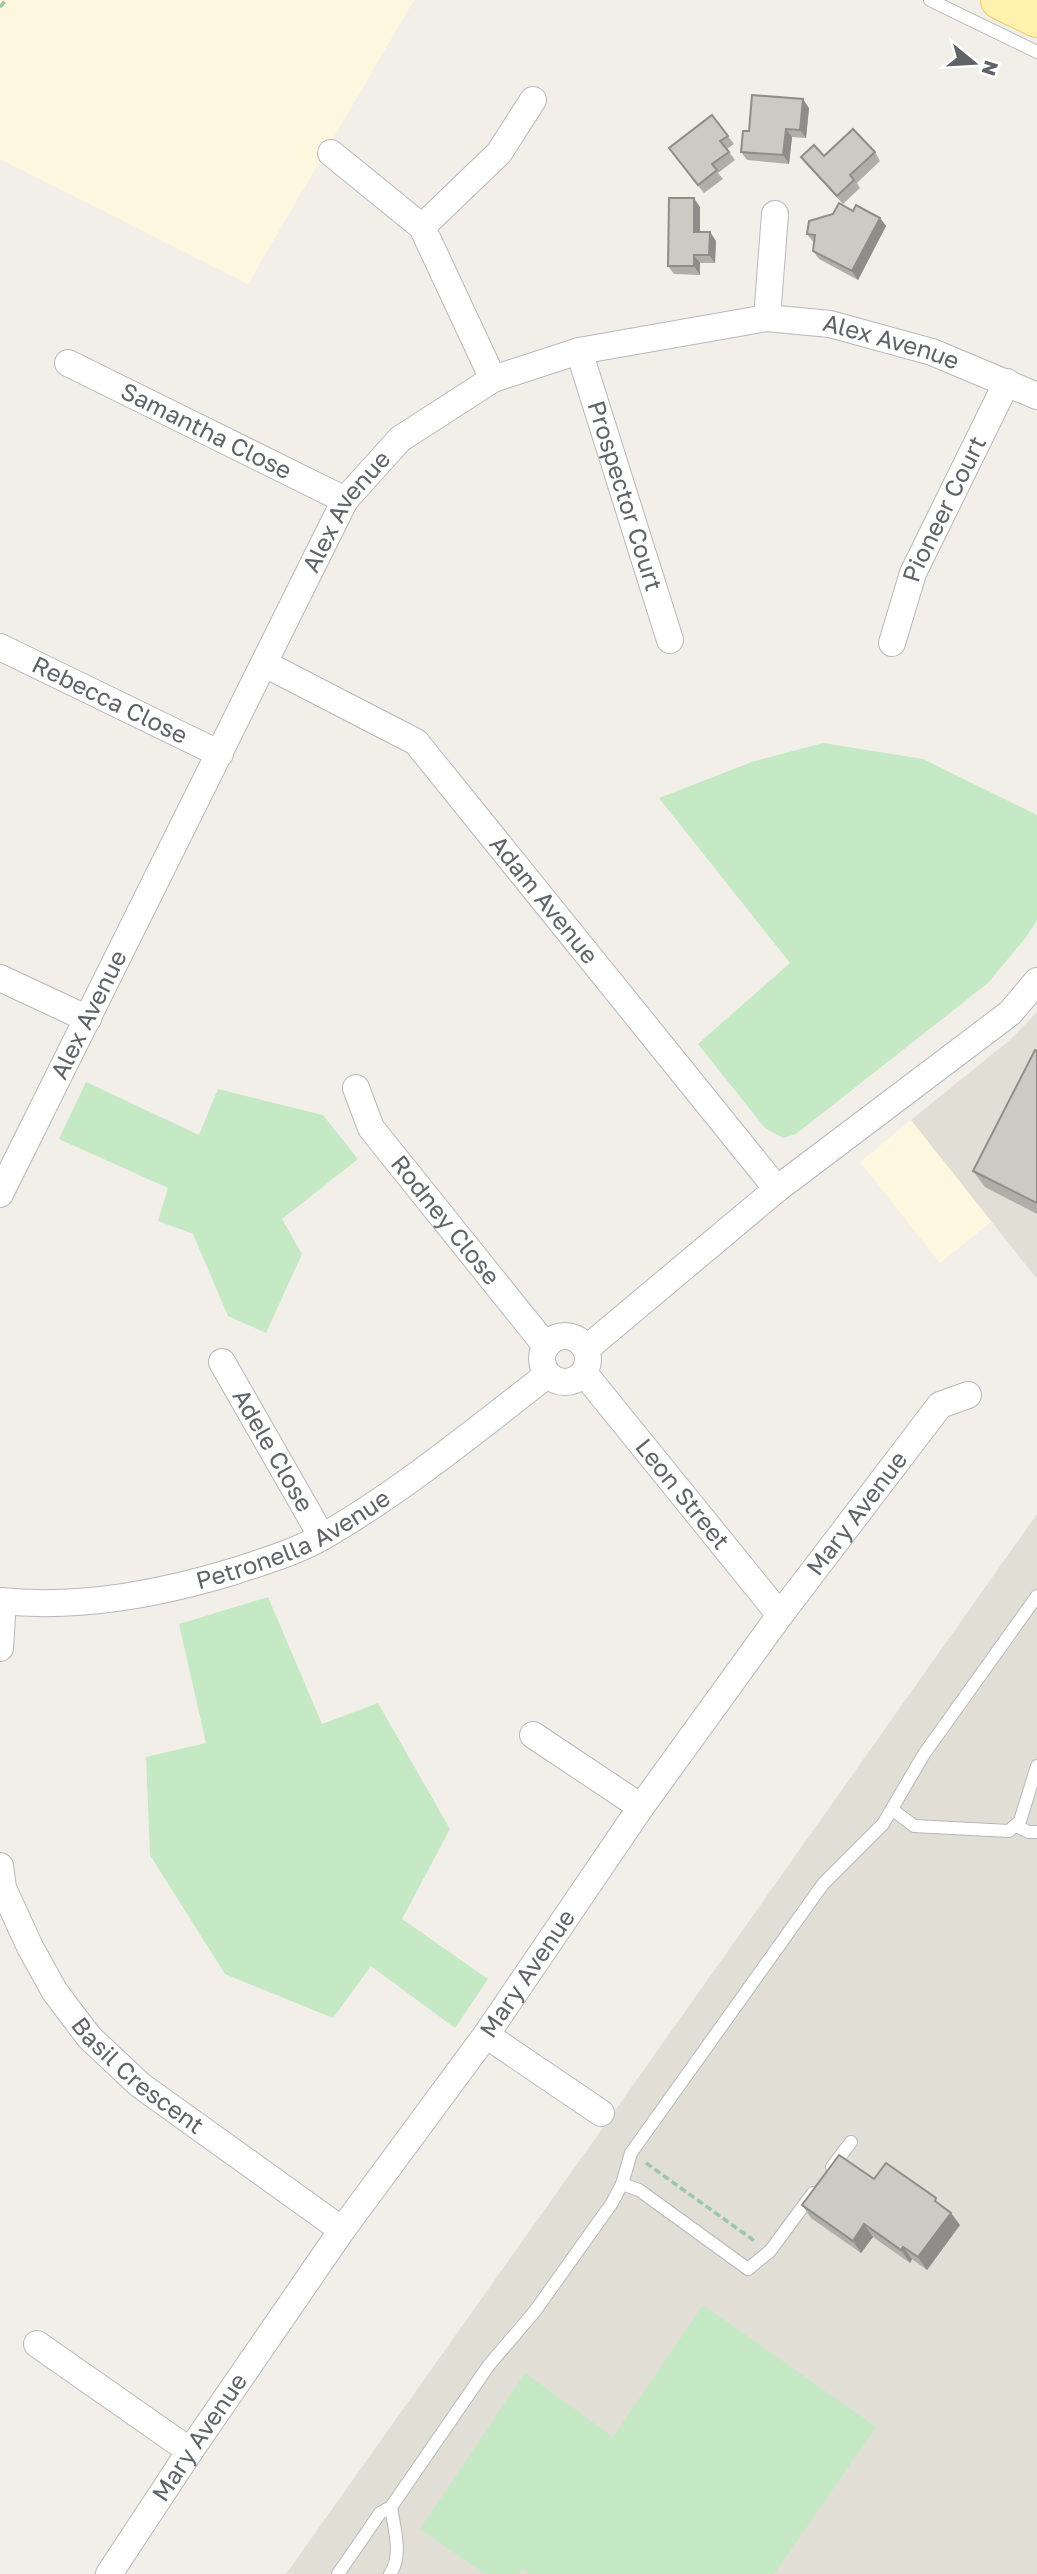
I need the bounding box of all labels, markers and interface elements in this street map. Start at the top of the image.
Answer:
north arrow [939,28,1009,98]
text: N [977,58,1004,79]
street label: Alex Avenue [820,307,964,375]
street label: Samantha Close [116,375,297,484]
street label: Prospector Court [583,397,670,594]
street label: Pioneer Court [895,431,991,585]
street label: Alex Avenue [295,444,396,577]
street label: Rebecca Close [28,649,193,749]
street label: Adam Avenue [484,829,605,969]
street label: Alex Avenue [43,945,132,1084]
street label: Rodney Close [386,1149,507,1290]
street label: Adele Close [227,1383,320,1516]
street label: Leon Street [630,1432,737,1554]
street label: Mary Avenue [799,1445,913,1581]
street label: Petronella Avenue [192,1482,395,1594]
street label: Mary Avenue [473,1903,580,2042]
street label: Basil Crescent [66,2011,210,2139]
street label: Mary Avenue [145,2367,252,2506]

